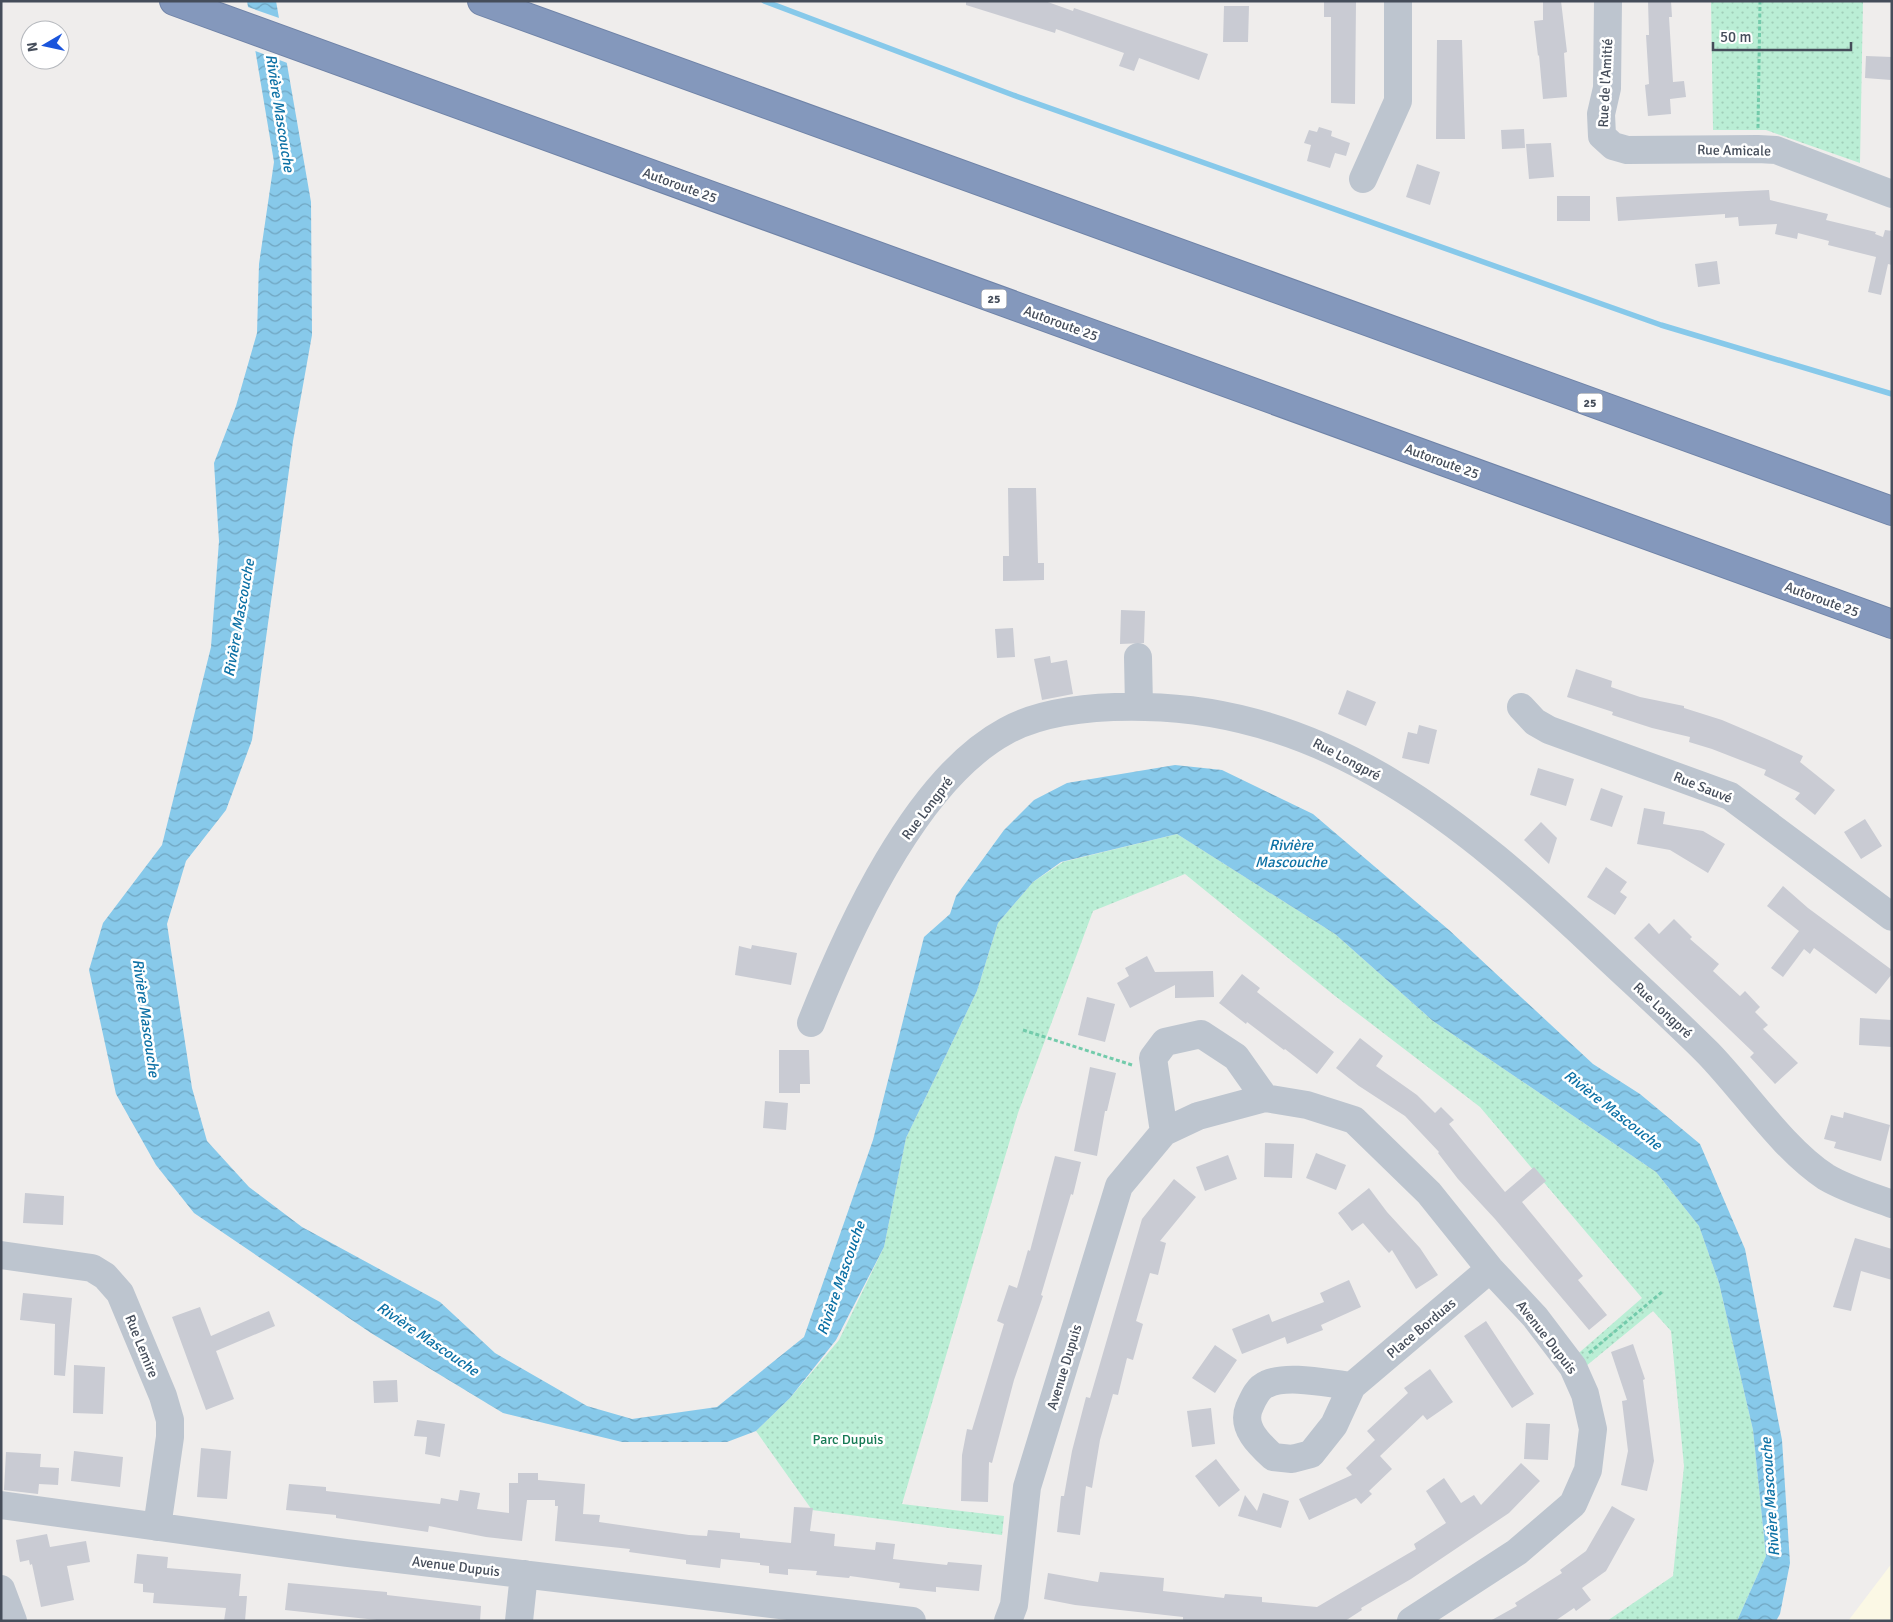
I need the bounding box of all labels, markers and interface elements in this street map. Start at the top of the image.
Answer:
north arrow [20,20,70,70]
scale bar [1713,20,1850,52]
text: 50 m [1720,28,1751,46]
street label: Rue de l'Amitié [1595,38,1616,128]
text: N [23,41,42,53]
water label: Rivière Mascouche [262,53,298,175]
street label: Rue Amicale [1697,141,1771,160]
street label: Autoroute 25 [640,164,719,207]
road number: 25 [982,290,1006,308]
street label: Autoroute 25 [1021,302,1100,345]
road number: 25 [1578,393,1602,412]
street label: Autoroute 25 [1402,440,1481,483]
water label: Rivière Mascouche [220,556,258,678]
street label: Autoroute 25 [1782,578,1861,621]
street label: Rue Longpré [1310,734,1384,784]
street label: Rue Sauvé [1671,768,1735,807]
street label: Rue Longpré [898,773,957,843]
water label: Rivière Mascouche [1255,836,1328,871]
water label: Rivière Mascouche [129,958,163,1080]
street label: Rue Longpré [1630,979,1696,1042]
water label: Rivière Mascouche [1561,1066,1667,1155]
water label: Rivière Mascouche [813,1217,869,1337]
street label: Place Borduas [1383,1295,1459,1362]
street label: Avenue Dupuis [1513,1297,1581,1377]
water label: Rivière Mascouche [374,1298,484,1381]
street label: Rue Lemire [121,1312,162,1380]
street label: Avenue Dupuis [1043,1322,1086,1412]
park label: Parc Dupuis [813,1431,883,1448]
water label: Rivière Mascouche [1757,1435,1783,1557]
street label: Avenue Dupuis [411,1553,501,1580]

